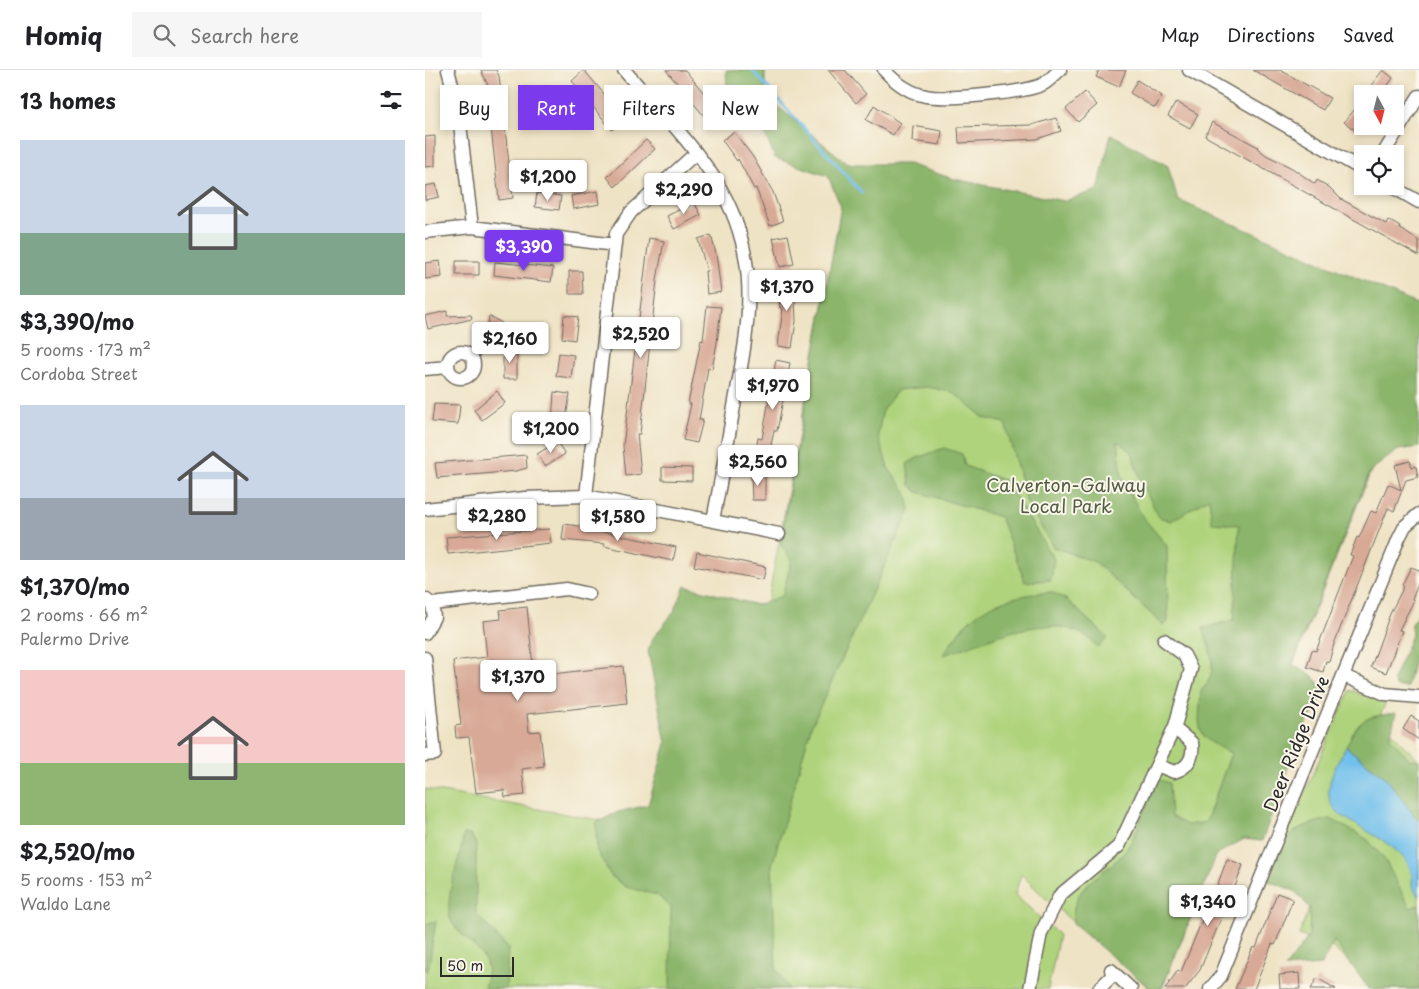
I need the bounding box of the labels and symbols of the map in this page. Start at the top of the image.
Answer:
north arrow [1354,85,1404,135]
pin: $1,200 [507,160,589,202]
pin: $2,290 [643,172,725,215]
pin: $3,390 [483,230,565,272]
pin: $1,370 [746,270,828,312]
pin: $2,520 [600,316,682,359]
pin: $2,160 [469,322,551,364]
pin: $1,970 [732,368,814,411]
pin: $1,200 [510,412,592,454]
pin: $2,560 [717,444,799,487]
park label: Calverton-Galway Local Park [986,471,1146,519]
pin: $2,280 [456,498,538,541]
pin: $1,580 [577,500,659,542]
pin: $1,370 [477,660,559,702]
street label: Deer Ridge Drive [1256,671,1335,816]
pin: $1,340 [1167,884,1249,927]
scale bar [440,954,514,977]

